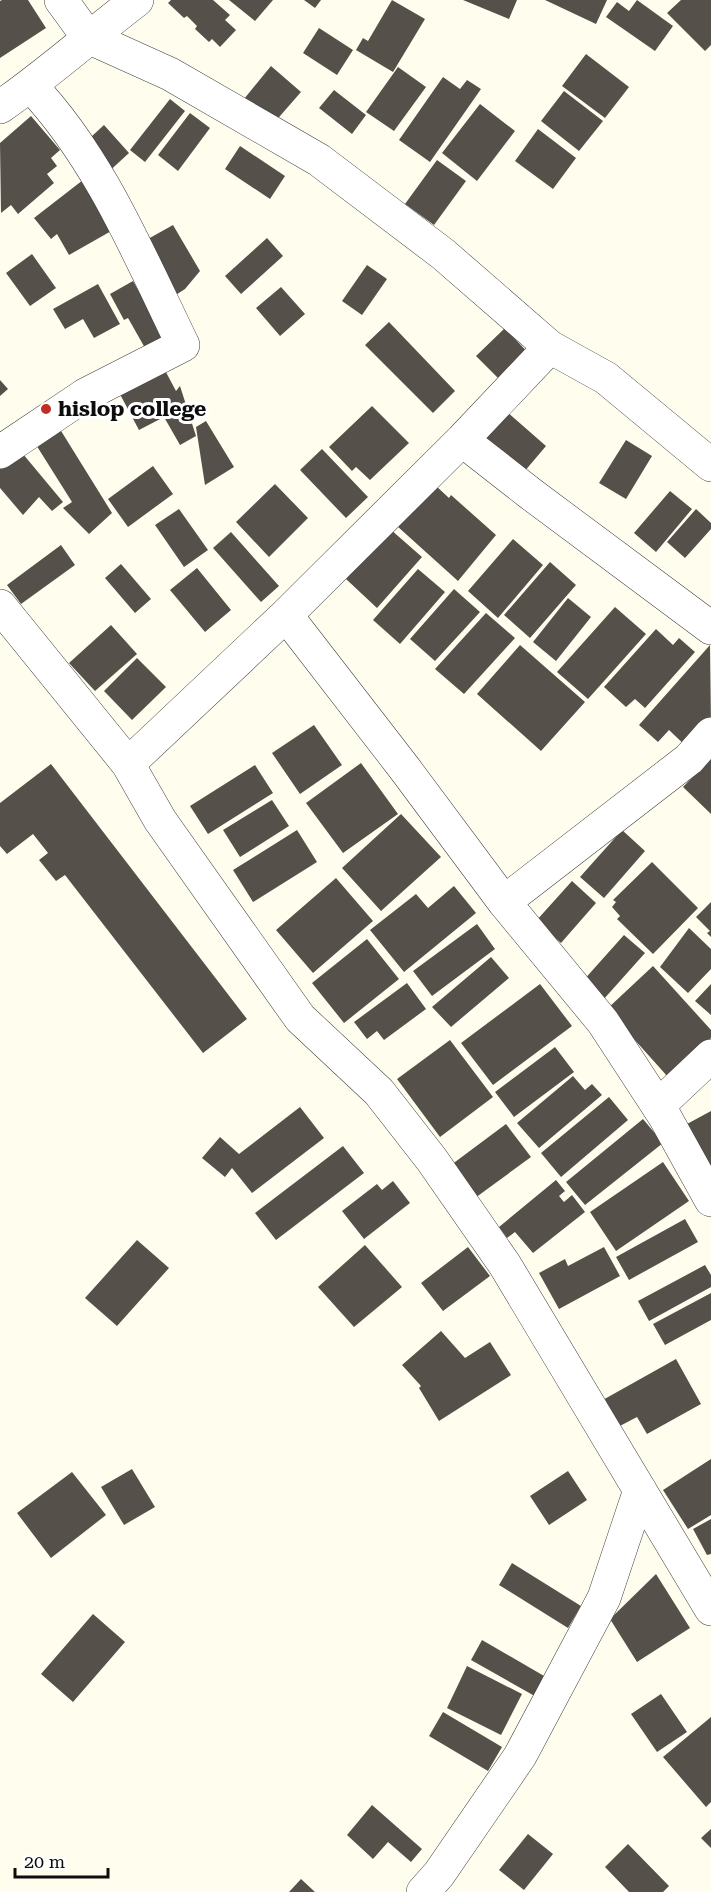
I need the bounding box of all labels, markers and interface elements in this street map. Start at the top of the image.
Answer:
place label: hislop college [58,397,206,421]
marker: hislop college [39,402,53,416]
scale bar [15,1841,108,1879]
text: 20 m [24,1851,65,1872]

